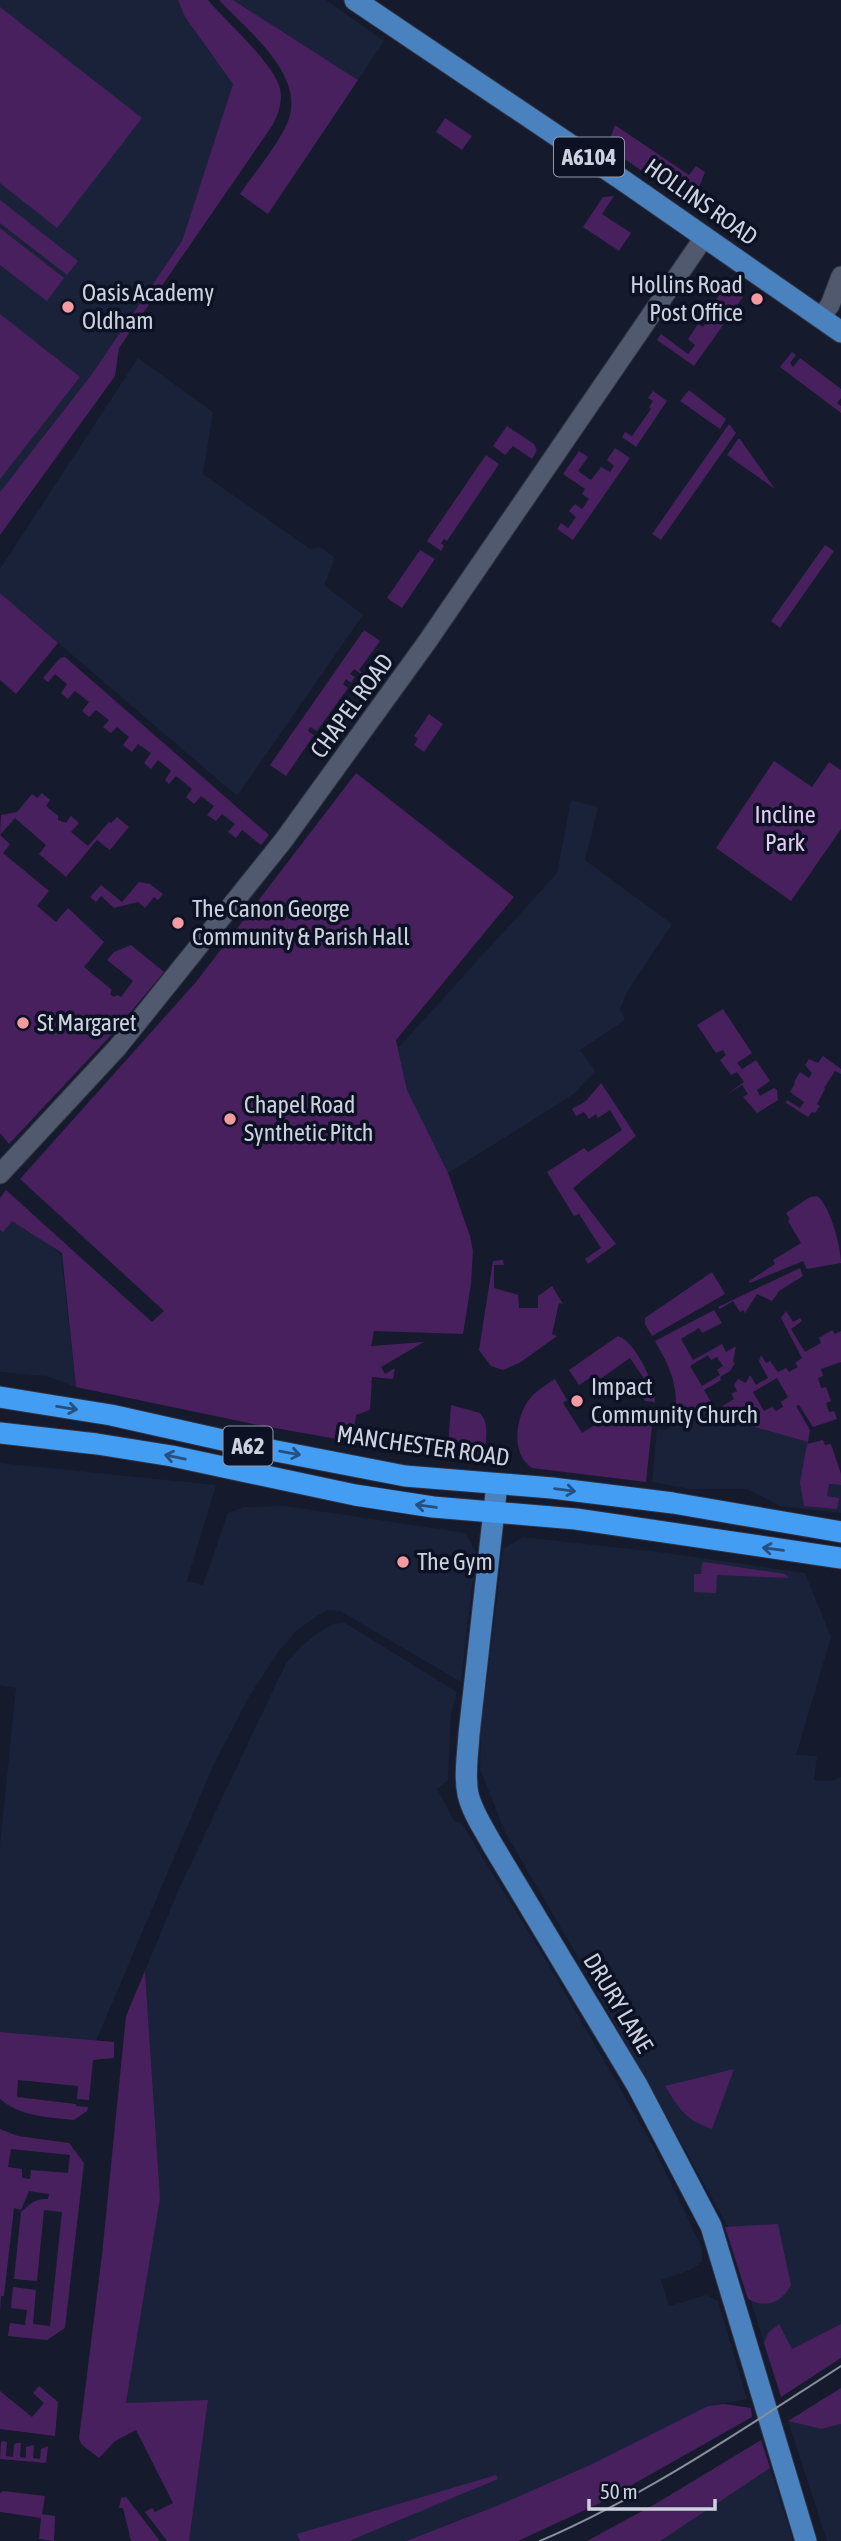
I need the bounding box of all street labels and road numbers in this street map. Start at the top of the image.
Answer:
road number: A6104 [554,138,624,176]
street label: HOLLINS ROAD [640,153,763,250]
street label: CHAPEL ROAD [305,648,398,763]
street label: MANCHESTER ROAD [335,1420,511,1471]
road number: A62 [224,1427,272,1466]
street label: DRURY LANE [578,1948,659,2057]

